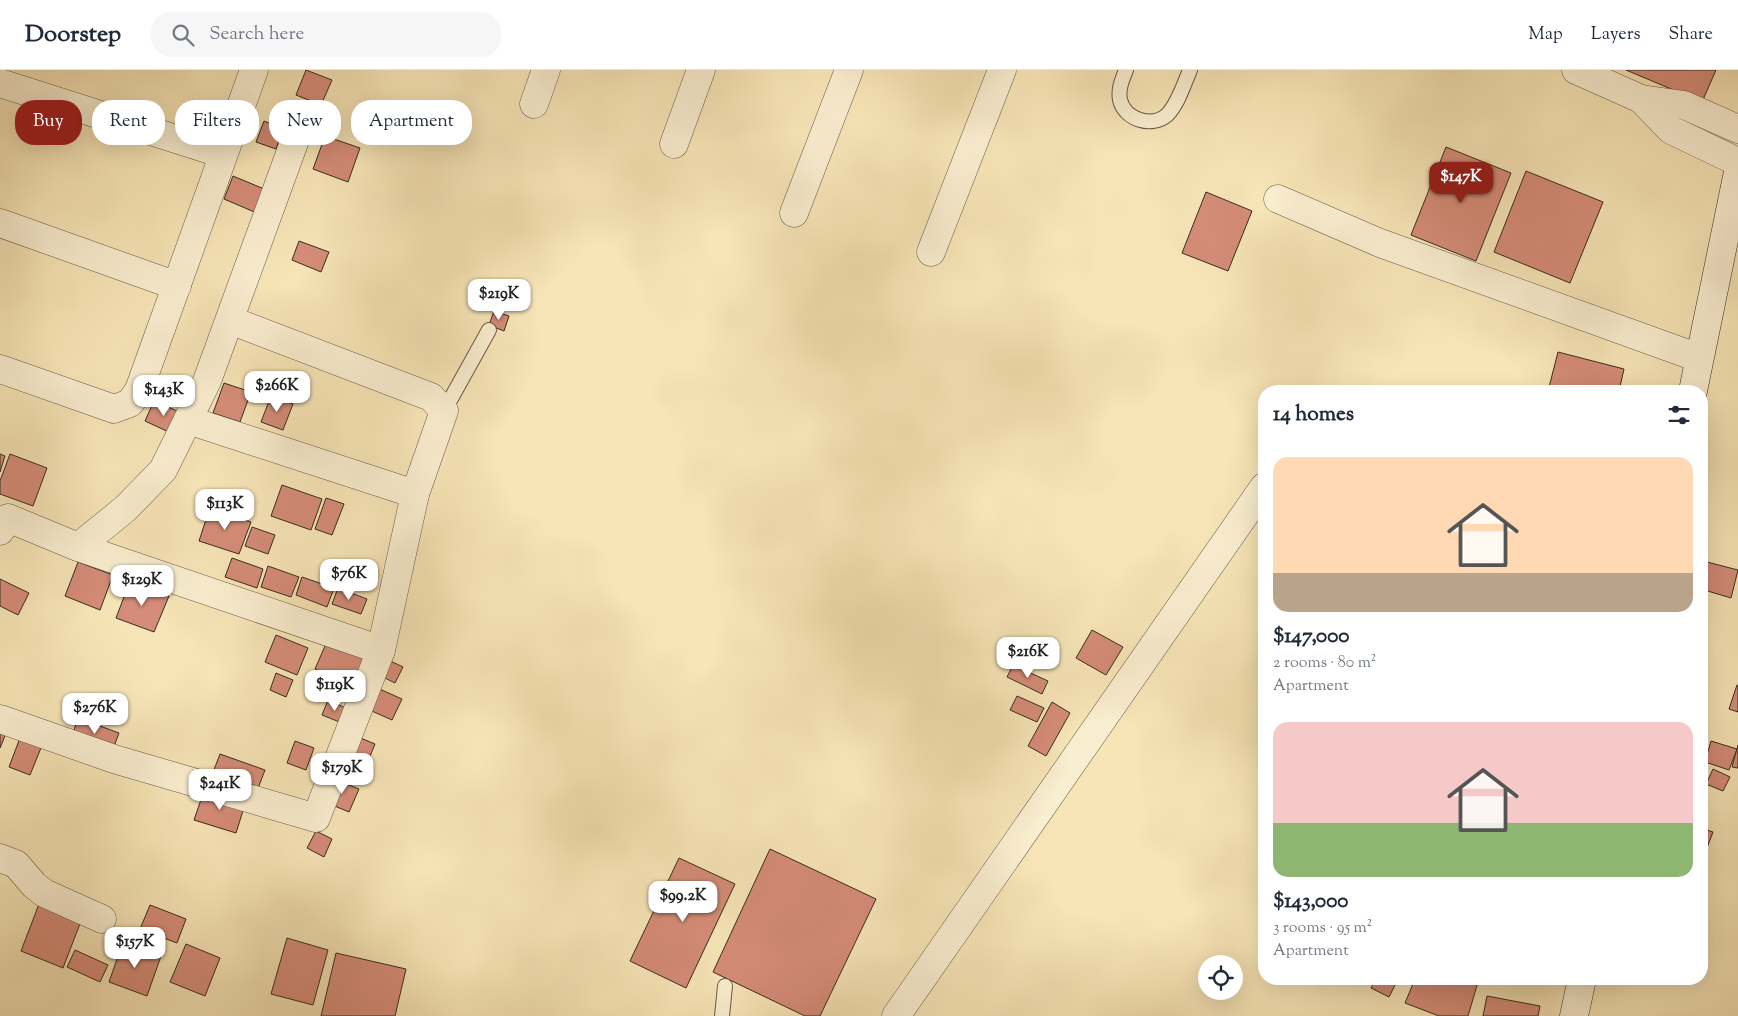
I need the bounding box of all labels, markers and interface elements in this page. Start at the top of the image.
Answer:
search box [151,12,501,57]
text: Doorstep [25,18,121,52]
icon: search [169,21,197,49]
text: Search here [209,21,304,48]
text: Map [1528,22,1563,48]
text: Layers [1591,22,1641,48]
text: Share [1669,22,1713,48]
chip: Buy [15,100,82,145]
chip: Rent [92,100,165,145]
chip: Filters [175,100,259,145]
chip: New [269,100,341,145]
chip: Apartment [351,100,472,145]
pin: $147K [1426,162,1496,204]
text: $147K [1440,166,1482,189]
pin: $219K [464,278,534,321]
text: $219K [479,283,519,306]
pin: $266K [242,370,312,413]
pin: $143K [129,374,199,417]
text: $266K [255,375,299,398]
text: $143K [144,379,184,402]
text: 14 homes [1273,400,1354,430]
icon: filters [1665,401,1693,429]
pin: $113K [190,488,260,531]
icon: home [1438,490,1528,580]
text: $113K [206,493,244,516]
pin: $76K [319,558,379,601]
text: $76K [331,563,367,586]
pin: $129K [107,564,177,607]
text: $129K [122,569,162,592]
text: $147,000 [1273,622,1349,652]
pin: $216K [993,636,1063,679]
text: $216K [1008,641,1049,664]
text: 2 rooms · 80 m² [1273,652,1376,675]
pin: $119K [300,670,370,712]
text: $119K [316,674,354,697]
text: Apartment [1273,675,1349,698]
pin: $276K [60,692,130,735]
text: $276K [73,697,117,720]
pin: $179K [307,752,377,795]
icon: home [1438,755,1528,845]
text: $179K [321,757,363,780]
pin: $241K [185,768,255,811]
text: $241K [199,773,241,796]
pin: $99.2K [642,880,724,923]
text: $99.2K [659,885,707,908]
text: $143,000 [1273,887,1348,917]
text: 3 rooms · 95 m² [1273,917,1372,940]
pin: $157K [100,926,170,969]
text: $157K [115,931,155,954]
text: Apartment [1273,940,1349,963]
map controls [1198,955,1243,1000]
button: locate [1198,955,1243,1000]

